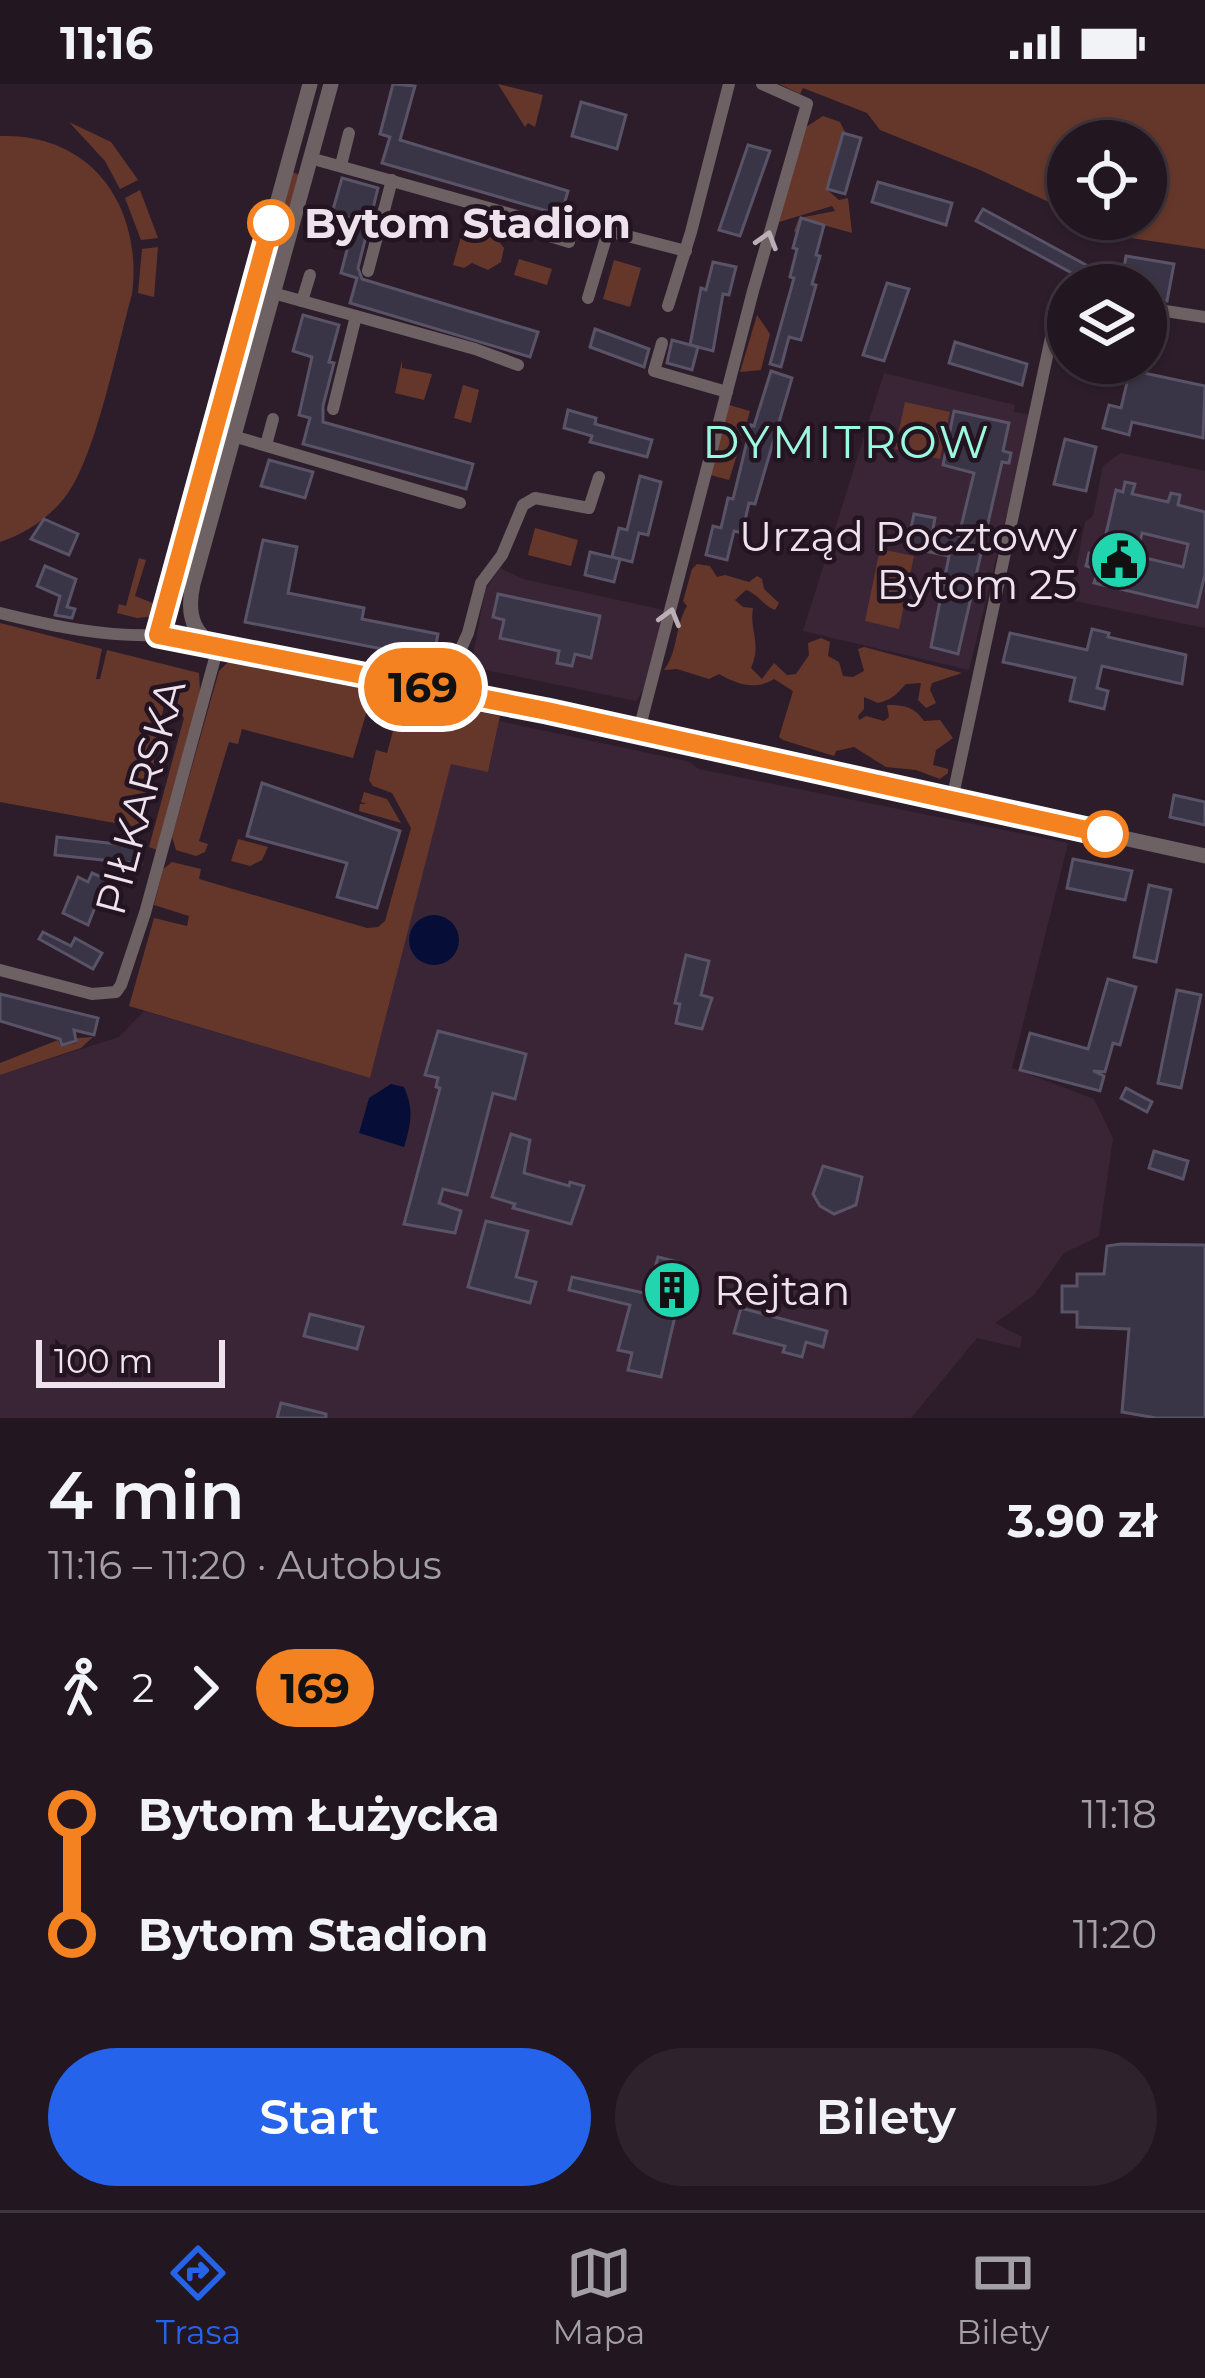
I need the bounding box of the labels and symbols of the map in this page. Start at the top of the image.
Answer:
place label: Bytom Stadion [304,197,631,249]
marker: Bytom Stadion [249,201,293,245]
one-way arrow [753,230,778,251]
district label: DYMITROW [702,414,992,469]
place label: Urząd Pocztowy Bytom 25 [739,510,1077,610]
public building icon: Urząd Pocztowy Bytom 25 [1088,529,1150,591]
one-way arrow [655,608,680,628]
line badge: 169 [354,648,492,726]
street label: PIŁKARSKA [84,673,197,920]
unlabelled marker [1083,812,1127,856]
building icon: Rejtan [641,1259,703,1321]
place label: Rejtan [714,1264,850,1316]
scale bar [36,1334,225,1387]

